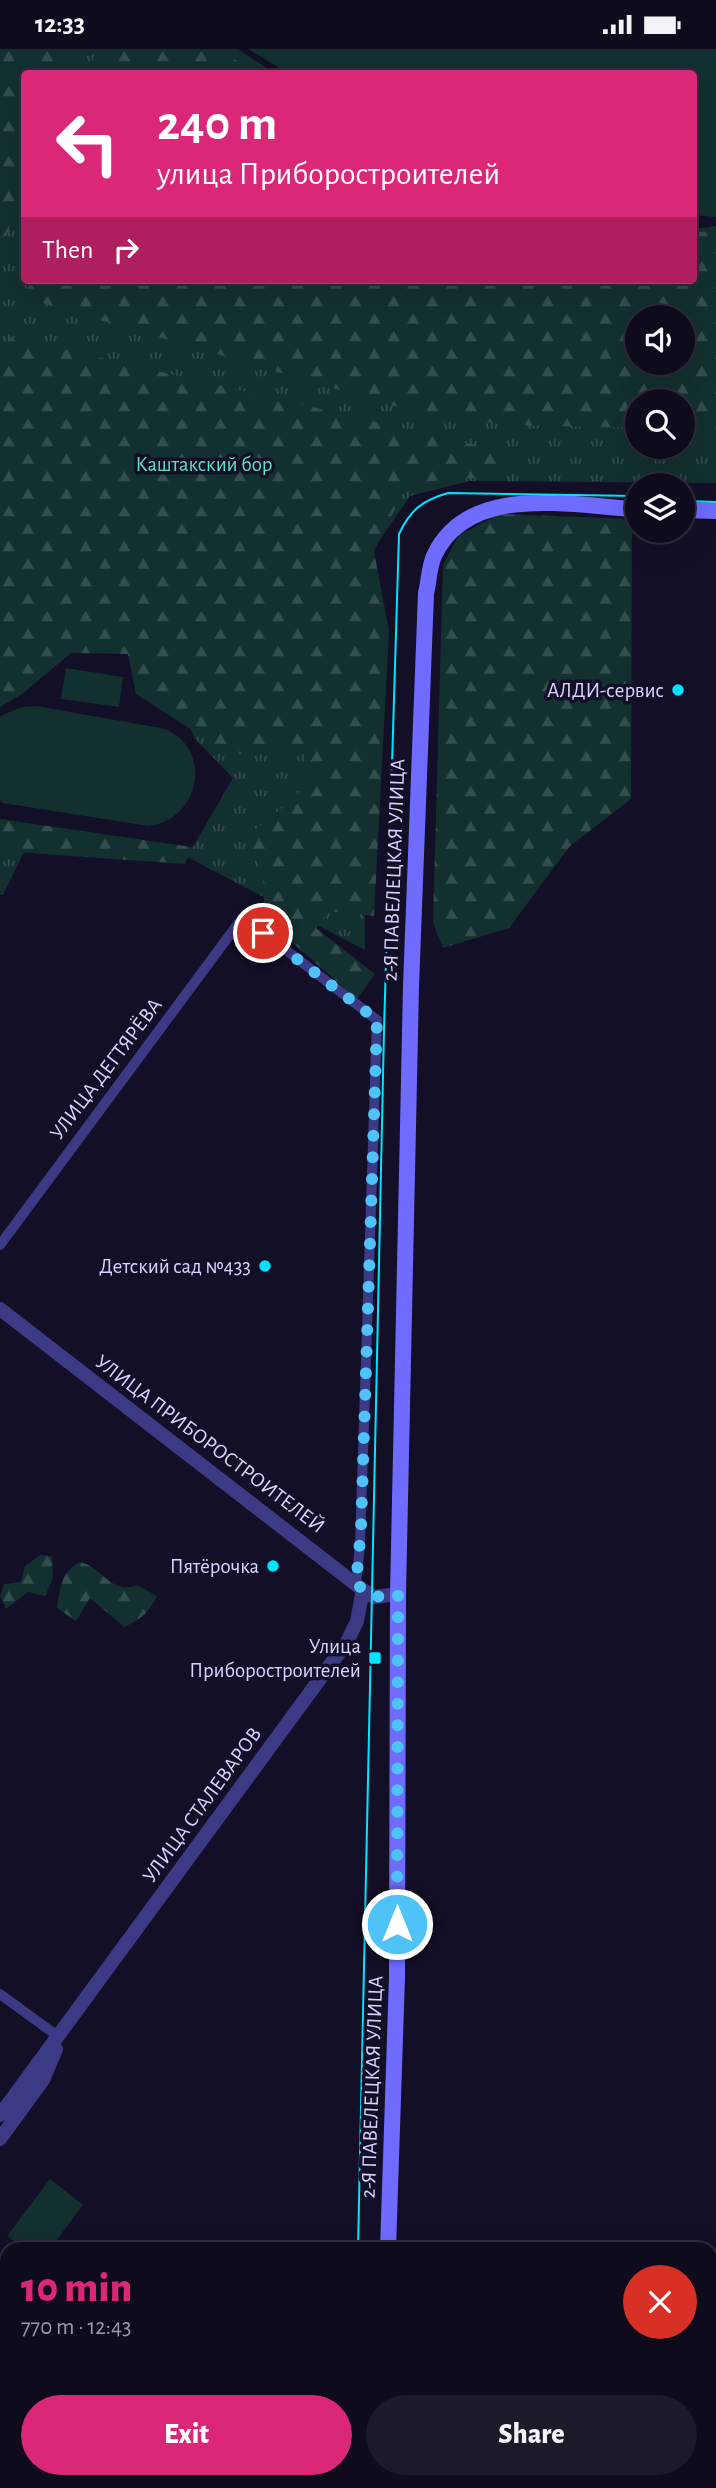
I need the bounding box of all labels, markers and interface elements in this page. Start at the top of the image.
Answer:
text: 12:33 [35,11,85,37]
icon: left [42,98,133,189]
text: 240 m [157,100,277,149]
text: улица Приборостроителей [157,158,500,190]
icon: right [107,231,145,269]
text: Then [42,237,93,263]
map controls [625,305,695,543]
button: sound [625,305,695,375]
button: search [625,389,695,459]
park label: Каштакский бор [135,454,273,475]
button: layers [625,473,695,543]
place label: АЛДИ-сервис [547,680,664,701]
marker: АЛДИ-сервис [670,682,686,698]
street label: 2-Я ПАВЕЛЕЦКАЯ УЛИЦА [380,758,408,982]
pin [233,903,293,963]
icon: arrive [244,914,282,952]
street label: УЛИЦА ДЕГТЯРЁВА [45,994,166,1144]
place label: Детский сад №433 [99,1256,251,1277]
marker: Детский сад №433 [257,1258,273,1274]
street label: УЛИЦА ПРИБОРОСТРОИТЕЛЕЙ [91,1350,329,1537]
place label: Пятёрочка [170,1556,259,1577]
marker: Пятёрочка [265,1558,281,1574]
place label: Улица Приборостроителей [189,1636,361,1681]
marker: Улица Приборостроителей [367,1650,383,1666]
street label: УЛИЦА СТАЛЕВАРОВ [139,1723,265,1887]
position arrow [360,1887,434,1961]
street label: 2-Я ПАВЕЛЕЦКАЯ УЛИЦА [358,1975,386,2199]
button: close [623,2265,697,2339]
text: 10 min [21,2267,132,2309]
text: 770 m · 12:43 [21,2316,132,2339]
button: Exit [21,2395,352,2475]
button: Share [366,2395,697,2475]

